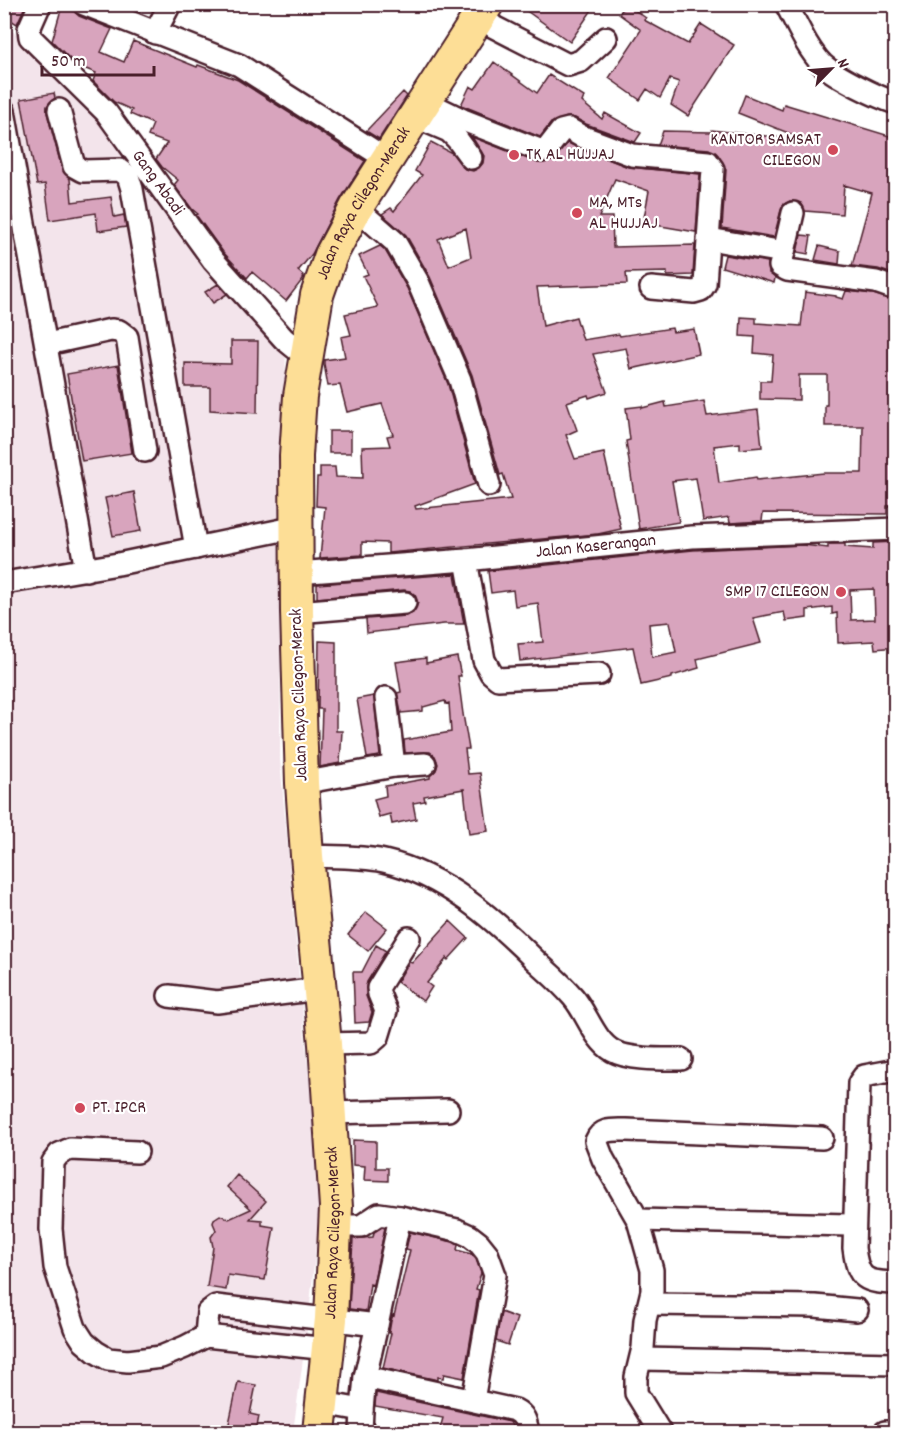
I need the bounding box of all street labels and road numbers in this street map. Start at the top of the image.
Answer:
street label: Jalan Raya Cilegon-Merak [311,122,417,283]
street label: Gang Abadi [125,145,190,221]
street label: Jalan Kaserangan [535,528,657,565]
street label: Jalan Raya Cilegon-Merak [284,608,316,782]
street label: Jalan Raya Cilegon-Merak [319,1145,349,1320]

